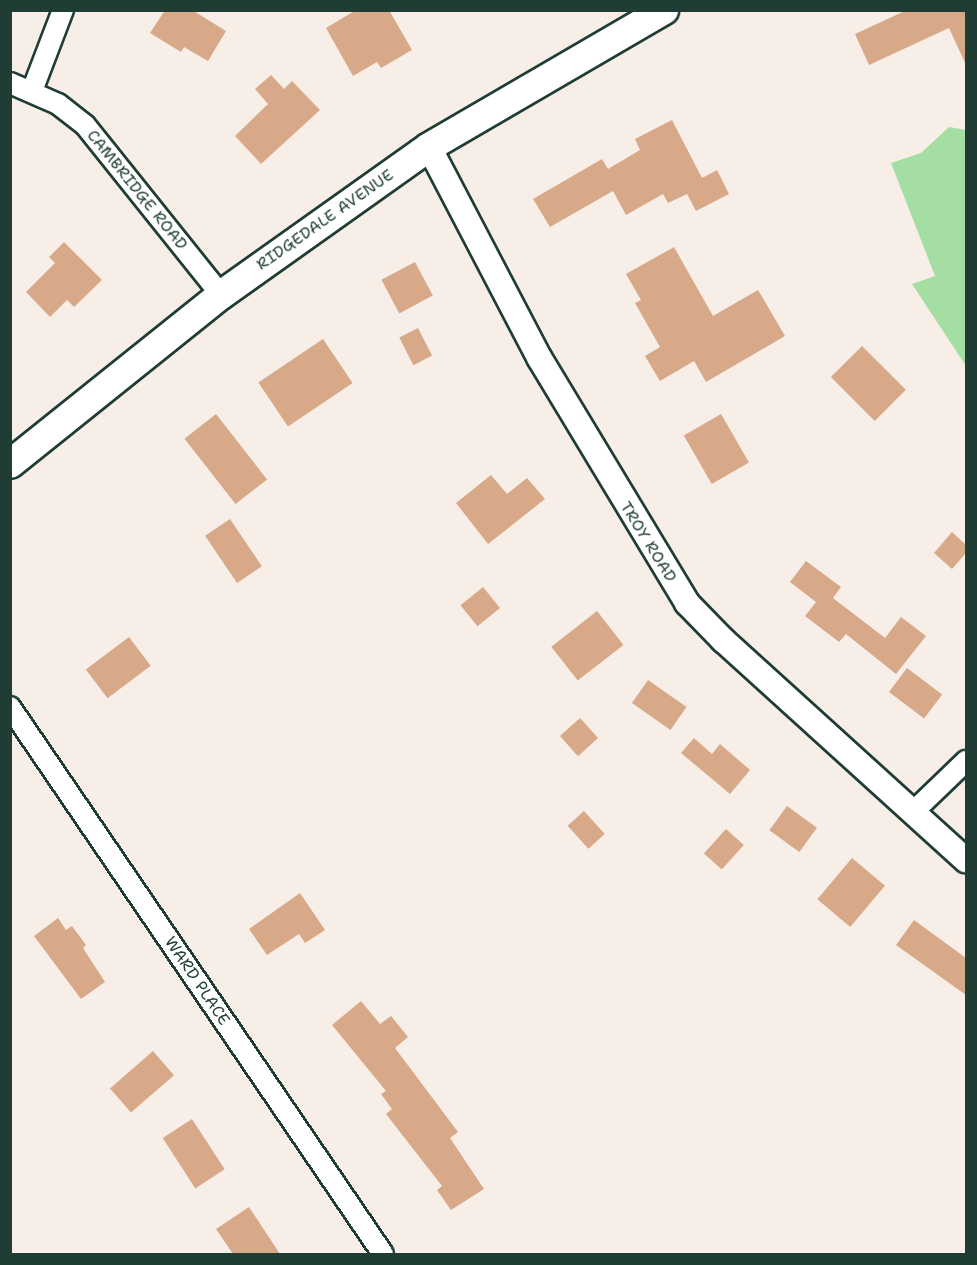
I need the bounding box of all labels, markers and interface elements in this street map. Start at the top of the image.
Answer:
street label: CAMBRIDGE ROAD [83,126,191,254]
street label: RIDGEDALE AVENUE [253,165,397,275]
street label: TROY ROAD [616,498,680,586]
street label: WARD PLACE [160,933,234,1029]

